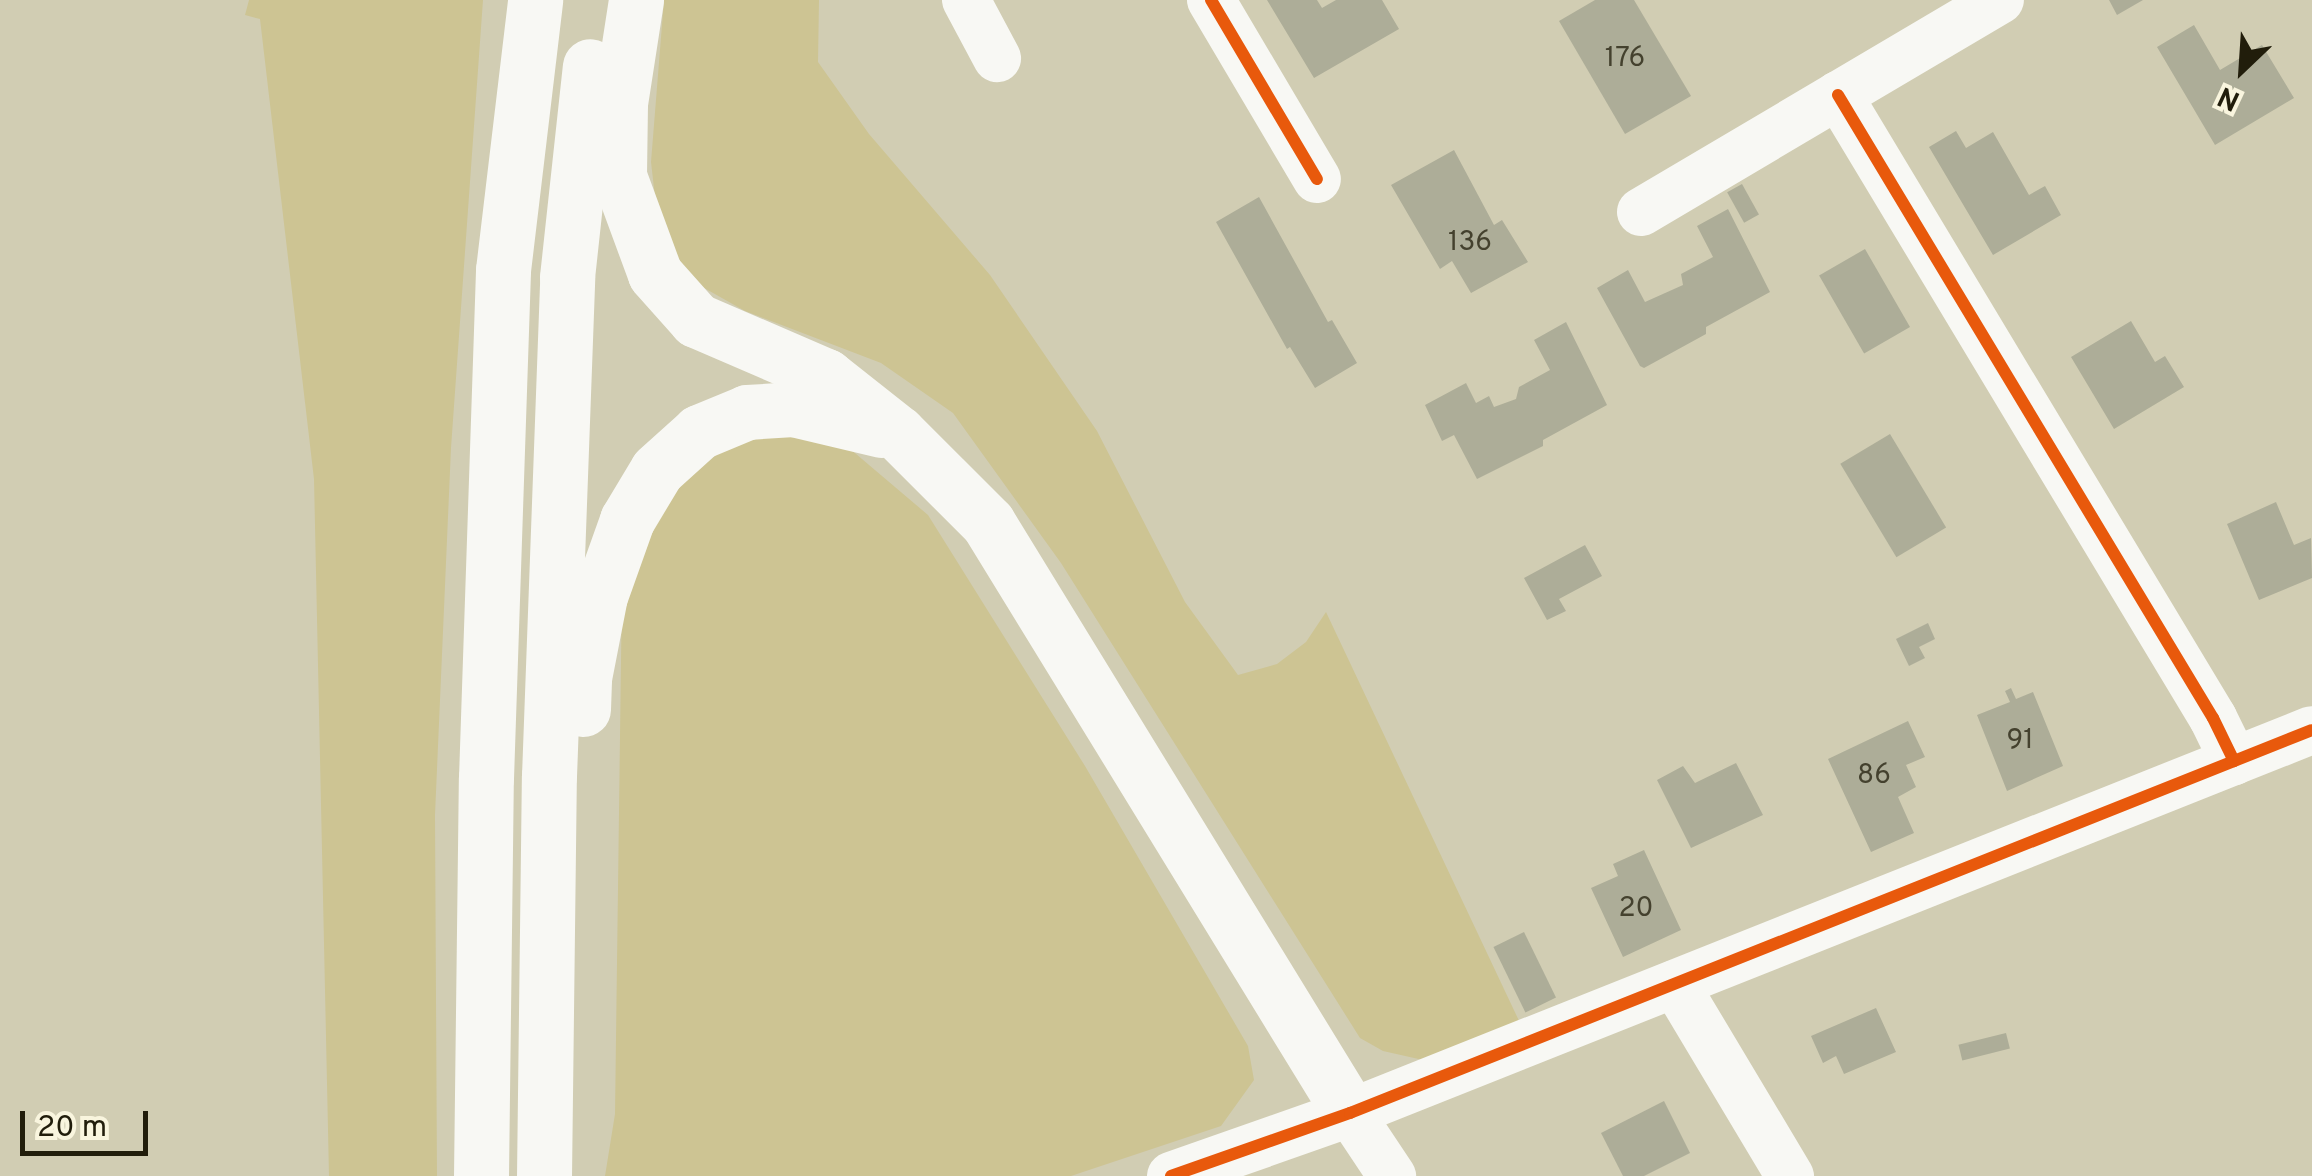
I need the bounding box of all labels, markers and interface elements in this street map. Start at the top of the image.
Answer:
north arrow [2192,20,2292,120]
house number: 176 [1605,42,1645,76]
text: N [2213,77,2246,118]
house number: 136 [1448,226,1492,260]
house number: 91 [2006,724,2034,758]
house number: 86 [1857,759,1891,793]
house number: 20 [1618,892,1654,926]
scale bar [25,1091,152,1153]
text: 20 m [37,1110,107,1147]

